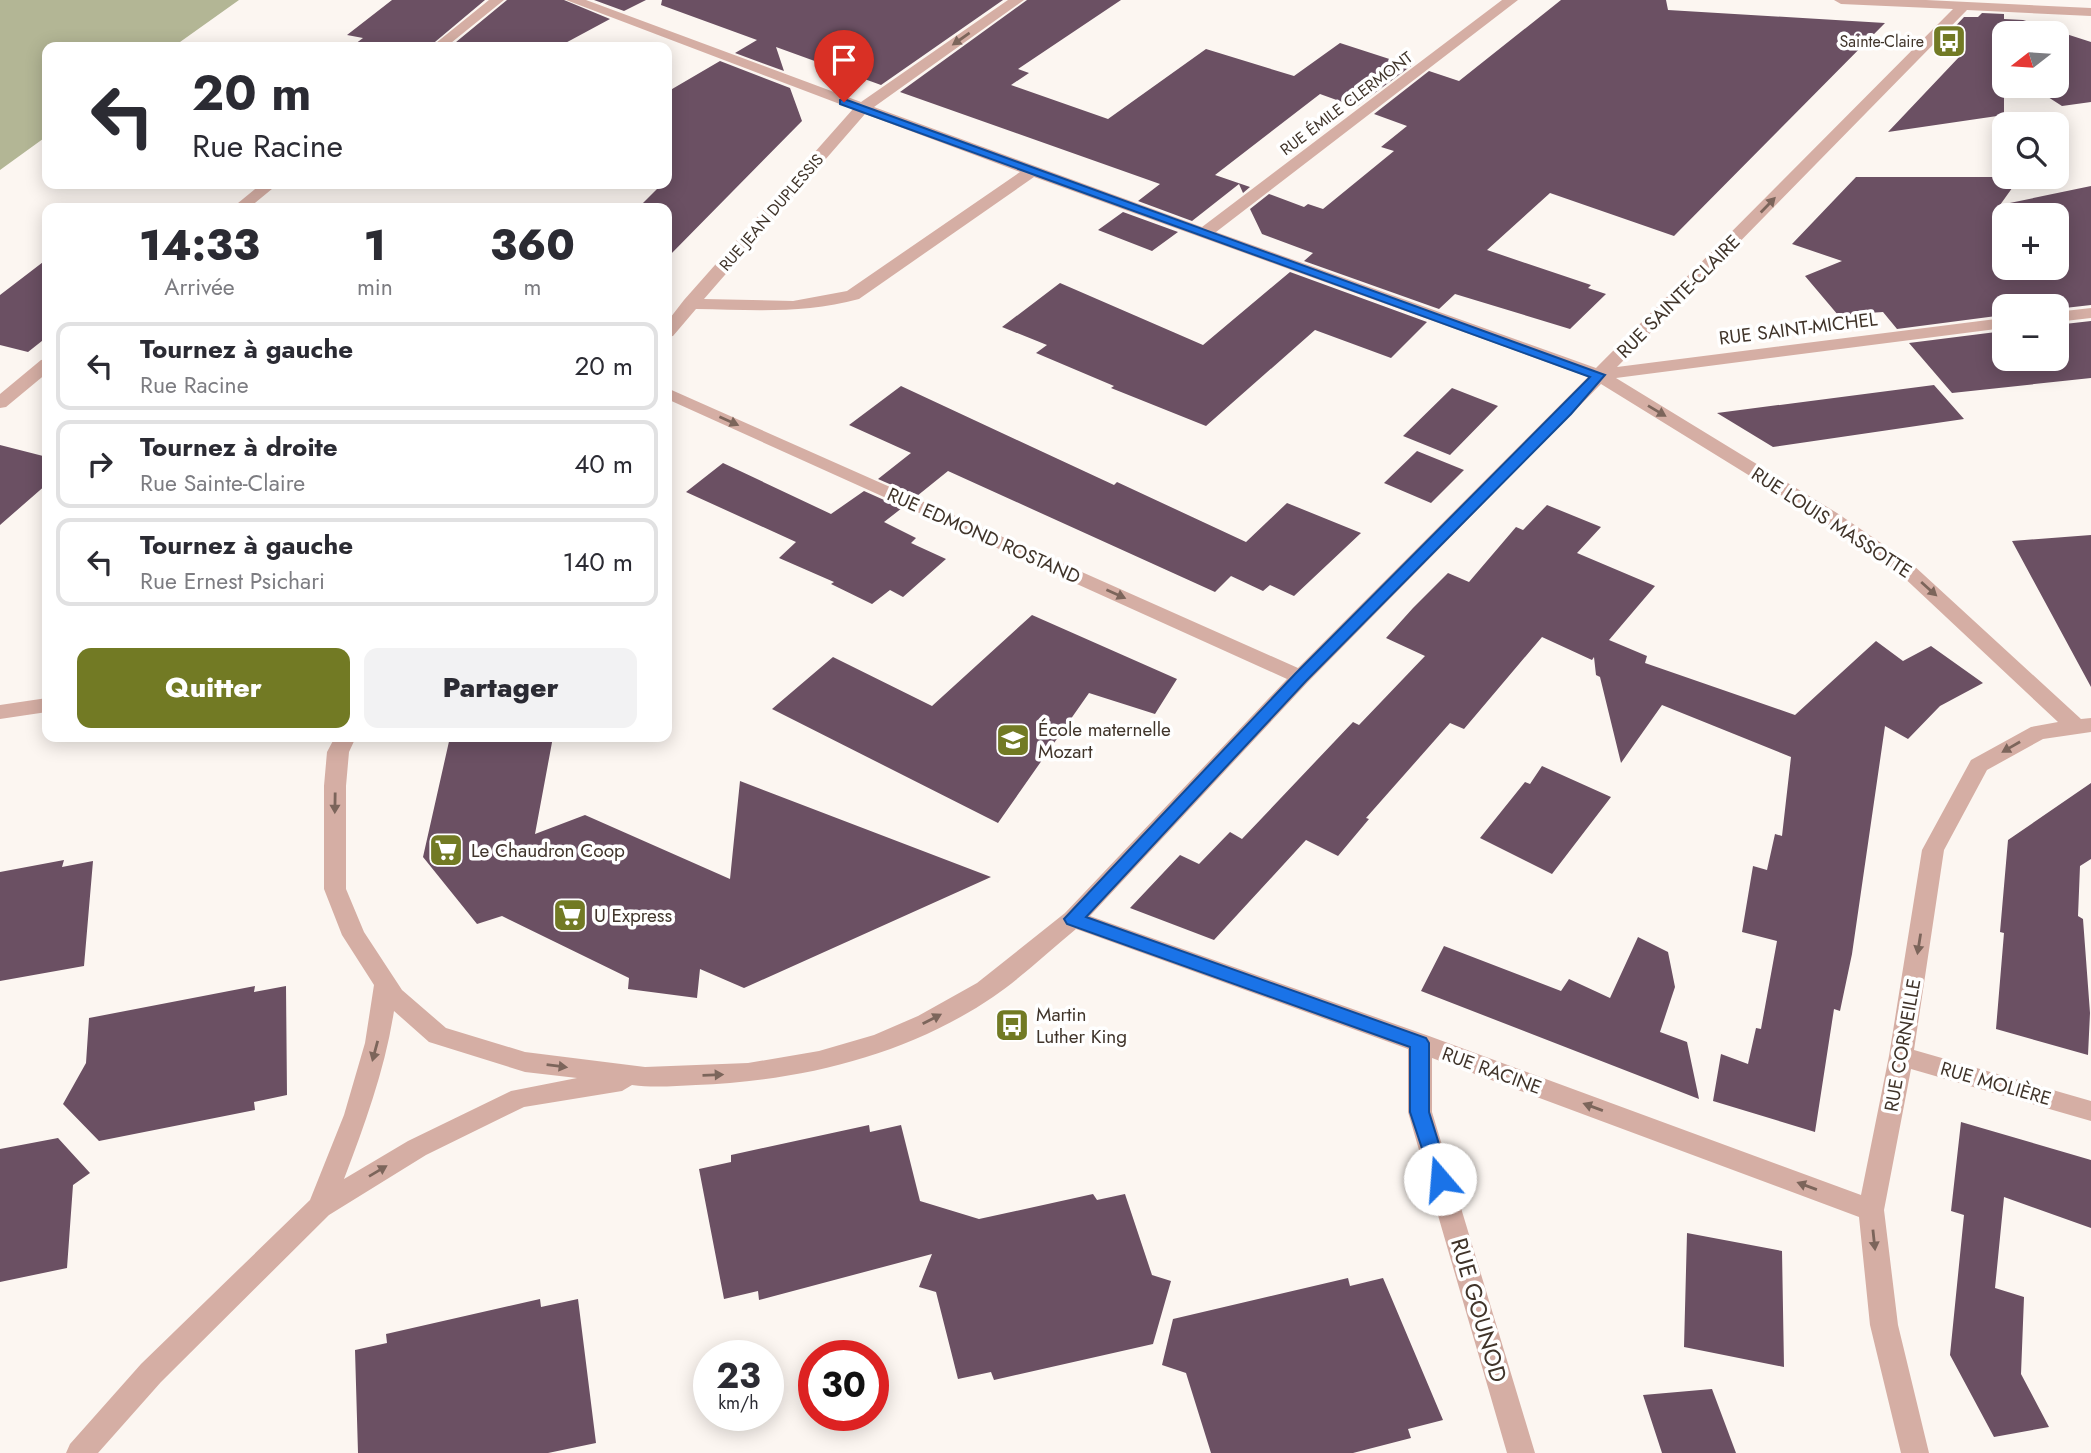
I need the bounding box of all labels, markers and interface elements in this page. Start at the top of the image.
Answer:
north arrow [1992,21,2068,98]
map controls [1992,21,2069,371]
bus stop icon: Sainte-Claire [1930,22,1968,60]
pin [814,30,874,102]
place label: Sainte-Claire [1840,30,1924,53]
one-way arrow [952,32,970,46]
icon: arrive [825,41,863,79]
street label: RUE ÉMILE CLERMONT [1275,46,1418,161]
text: 20 m [192,58,311,128]
icon: left [77,70,168,161]
button: search [1992,112,2069,189]
text: Rue Racine [192,123,343,169]
street label: RUE JEAN DUPLESSIS [714,148,829,276]
one-way arrow [1759,197,1776,214]
button: + [1992,203,2069,280]
text: 14:33 [139,215,260,276]
text: 1 [364,215,386,276]
text: 360 [490,215,575,276]
street label: RUE SAINTE-CLAIRE [1611,229,1746,364]
text: Arrivée [164,270,235,304]
text: min [357,270,393,304]
text: m [523,270,541,304]
button: − [1992,294,2069,371]
street label: RUE SAINT-MICHEL [1717,305,1879,352]
text: Tournez à gauche [140,330,353,368]
icon: left [81,347,119,385]
text: 20 m [575,347,633,385]
text: Rue Racine [140,368,249,402]
one-way arrow [1647,405,1666,418]
one-way arrow [719,415,739,427]
text: Tournez à droite [140,428,338,466]
icon: right [81,445,119,483]
text: 40 m [574,445,633,483]
street label: RUE LOUIS MASSOTTE [1746,460,1917,584]
text: Rue Sainte-Claire [140,466,305,500]
street label: RUE EDMOND ROSTAND [883,481,1085,590]
text: Tournez à gauche [140,526,353,564]
icon: left [81,543,119,581]
text: 140 m [562,543,633,581]
text: Rue Ernest Psichari [140,564,325,598]
one-way arrow [1920,581,1938,597]
one-way arrow [1105,589,1126,600]
button: Quitter [77,648,350,728]
button: Partager [364,648,637,728]
place label: École maternelle Mozart [1038,716,1171,765]
school or university icon: École maternelle Mozart [994,721,1032,759]
one-way arrow [2001,741,2021,753]
one-way arrow [329,793,340,815]
supermarket icon: Le Chaudron Coop [427,831,465,869]
place label: Le Chaudron Coop [471,837,625,864]
supermarket icon: U Express [551,896,589,934]
place label: U Express [594,902,673,929]
one-way arrow [1913,933,1924,955]
street label: RUE CORNEILLE [1877,976,1927,1114]
place label: Martin Luther King [1036,1001,1127,1050]
bus stop icon: Martin Luther King [993,1006,1031,1044]
one-way arrow [922,1014,942,1025]
one-way arrow [369,1040,380,1062]
street label: RUE RACINE [1438,1040,1545,1101]
street label: RUE MOLIÈRE [1937,1055,2054,1112]
one-way arrow [546,1061,568,1072]
one-way arrow [702,1069,724,1080]
one-way arrow [1583,1102,1604,1113]
position arrow [1403,1142,1477,1216]
one-way arrow [369,1165,388,1178]
one-way arrow [1796,1181,1817,1192]
one-way arrow [1869,1229,1880,1251]
street label: RUE GOUNOD [1442,1234,1516,1386]
speed limit sign: 30 [798,1340,889,1431]
text: 23 [716,1351,761,1401]
text: km/h [718,1390,759,1416]

